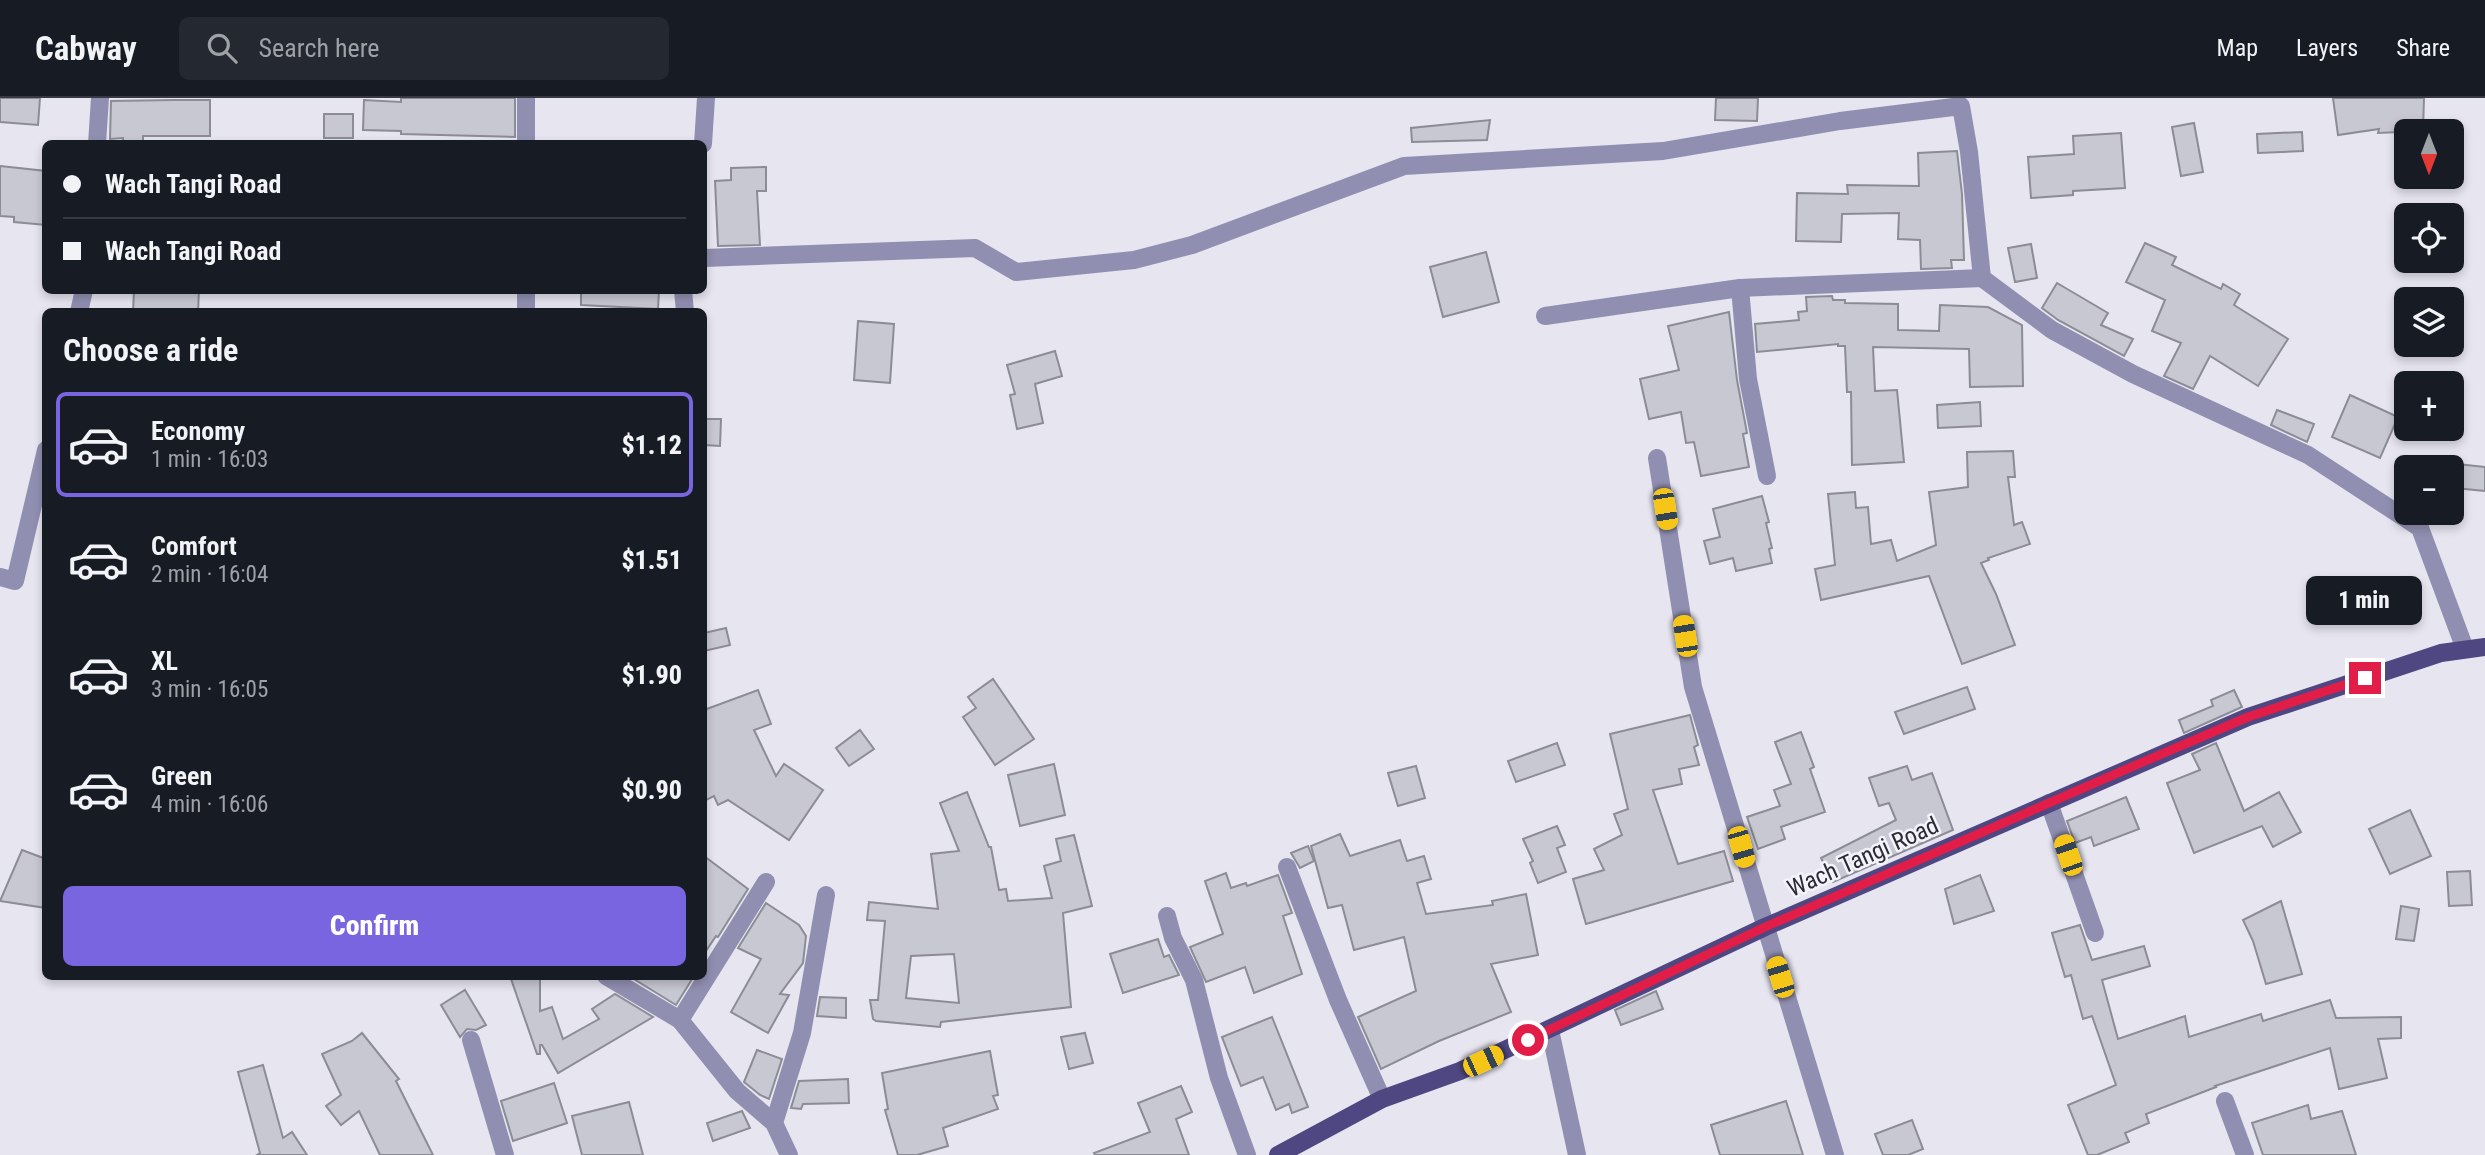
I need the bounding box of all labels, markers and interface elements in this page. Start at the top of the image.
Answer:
search box [179,17,669,80]
text: Cabway [35,29,137,68]
icon: search [203,29,241,67]
text: Search here [259,33,380,63]
text: Map [2217,34,2258,62]
text: Layers [2296,34,2358,62]
text: Share [2396,34,2450,62]
north arrow [2394,119,2464,189]
map controls [2394,119,2464,525]
text: Wach Tangi Road [105,169,281,199]
button: locate [2394,203,2464,273]
text: Wach Tangi Road [105,236,281,266]
button: layers [2394,287,2464,357]
text: Choose a ride [63,331,238,369]
button: + [2394,371,2464,441]
icon: car [67,413,130,476]
text: Economy [151,416,245,446]
text: $1.12 [621,430,682,460]
text: 1 min · 16:03 [151,446,268,473]
button: − [2394,455,2464,525]
car [1652,487,1679,531]
icon: car [67,528,130,591]
text: Comfort [151,531,237,561]
text: $1.51 [621,545,682,575]
text: 2 min · 16:04 [151,561,268,588]
callout: 1 min [2307,576,2423,626]
text: 1 min [2338,587,2390,614]
car [1672,614,1699,658]
icon: car [67,643,130,706]
text: XL [151,646,178,676]
text: $1.90 [621,660,682,690]
route end [2349,662,2381,694]
text: 3 min · 16:05 [151,676,268,703]
icon: car [67,758,130,821]
text: Green [151,761,212,791]
text: $0.90 [621,775,682,805]
text: 4 min · 16:06 [151,791,268,818]
street label: Wach Tangi Road [1783,811,1943,903]
car [1726,824,1757,870]
car [2052,832,2085,878]
button: Confirm [63,886,686,966]
car [1764,954,1797,1000]
route start [1512,1024,1544,1056]
car [1460,1043,1507,1079]

